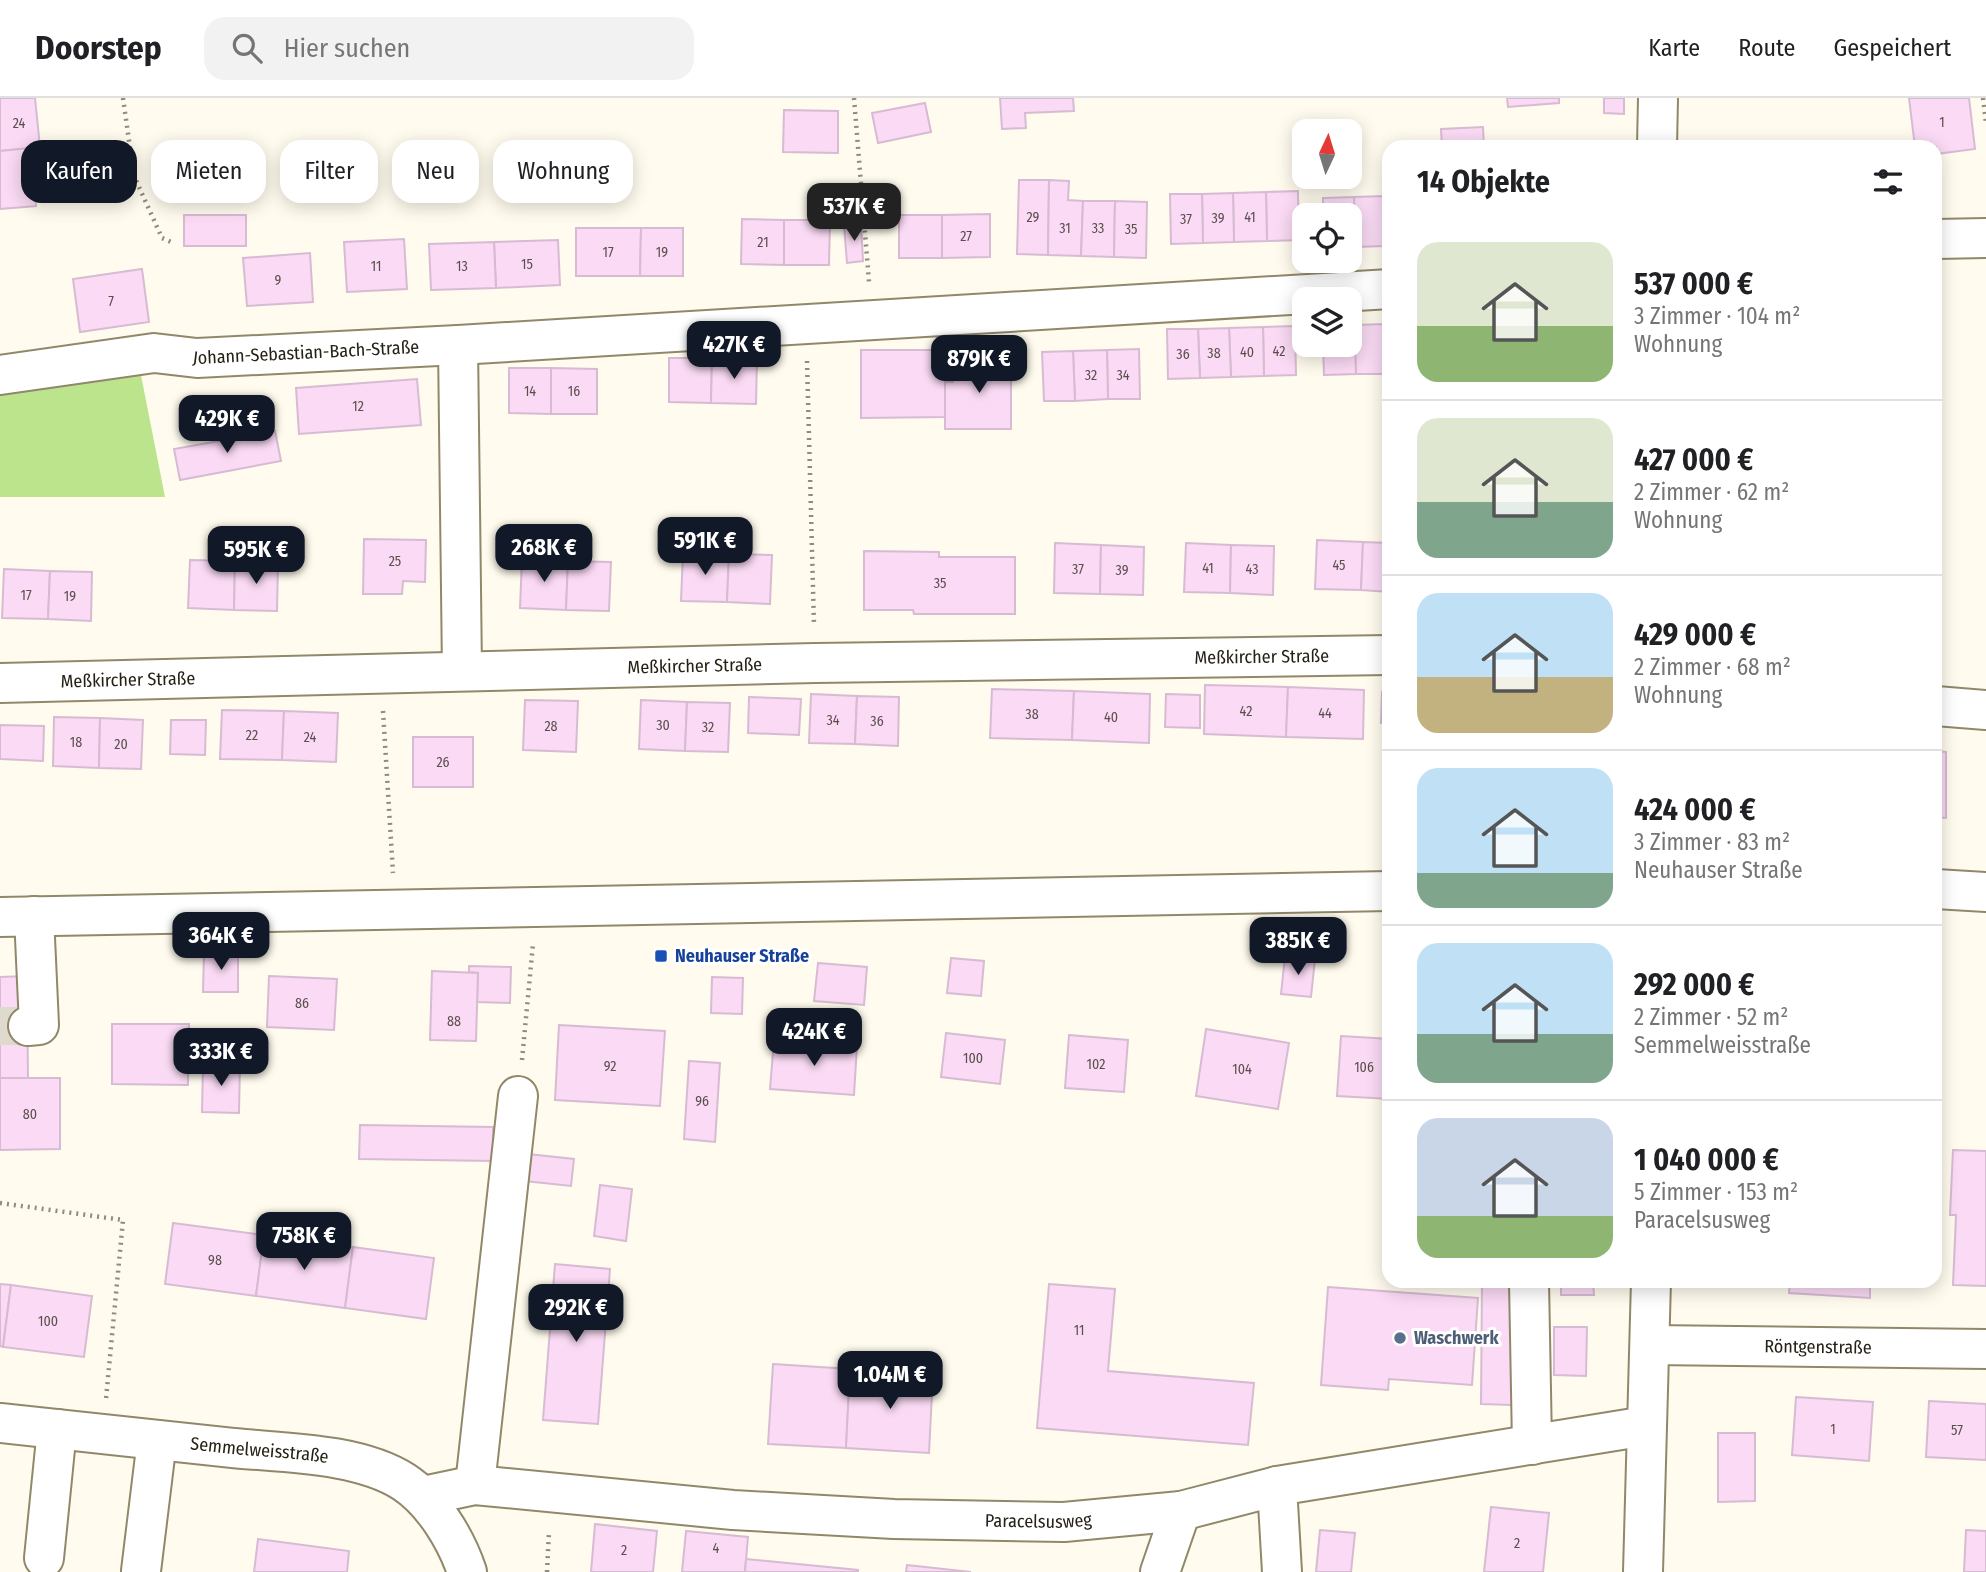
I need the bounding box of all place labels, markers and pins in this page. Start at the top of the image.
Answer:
pin: 537K € [797,184,911,243]
pin: 427K € [677,322,791,381]
pin: 879K € [922,336,1036,395]
pin: 429K € [170,396,284,455]
pin: 591K € [648,518,762,577]
pin: 268K € [487,524,601,584]
pin: 595K € [199,526,313,586]
pin: 364K € [164,912,278,972]
pin: 385K € [1241,918,1355,977]
place label: Neuhauser Straße [675,945,809,967]
marker: Neuhauser Straße [653,948,669,964]
pin: 424K € [757,1009,871,1068]
pin: 333K € [164,1028,278,1088]
pin: 758K € [247,1212,361,1272]
pin: 292K € [519,1284,633,1344]
place label: Waschwerk [1414,1327,1499,1349]
marker: Waschwerk [1392,1330,1408,1346]
pin: 1.04M € [825,1352,955,1411]

